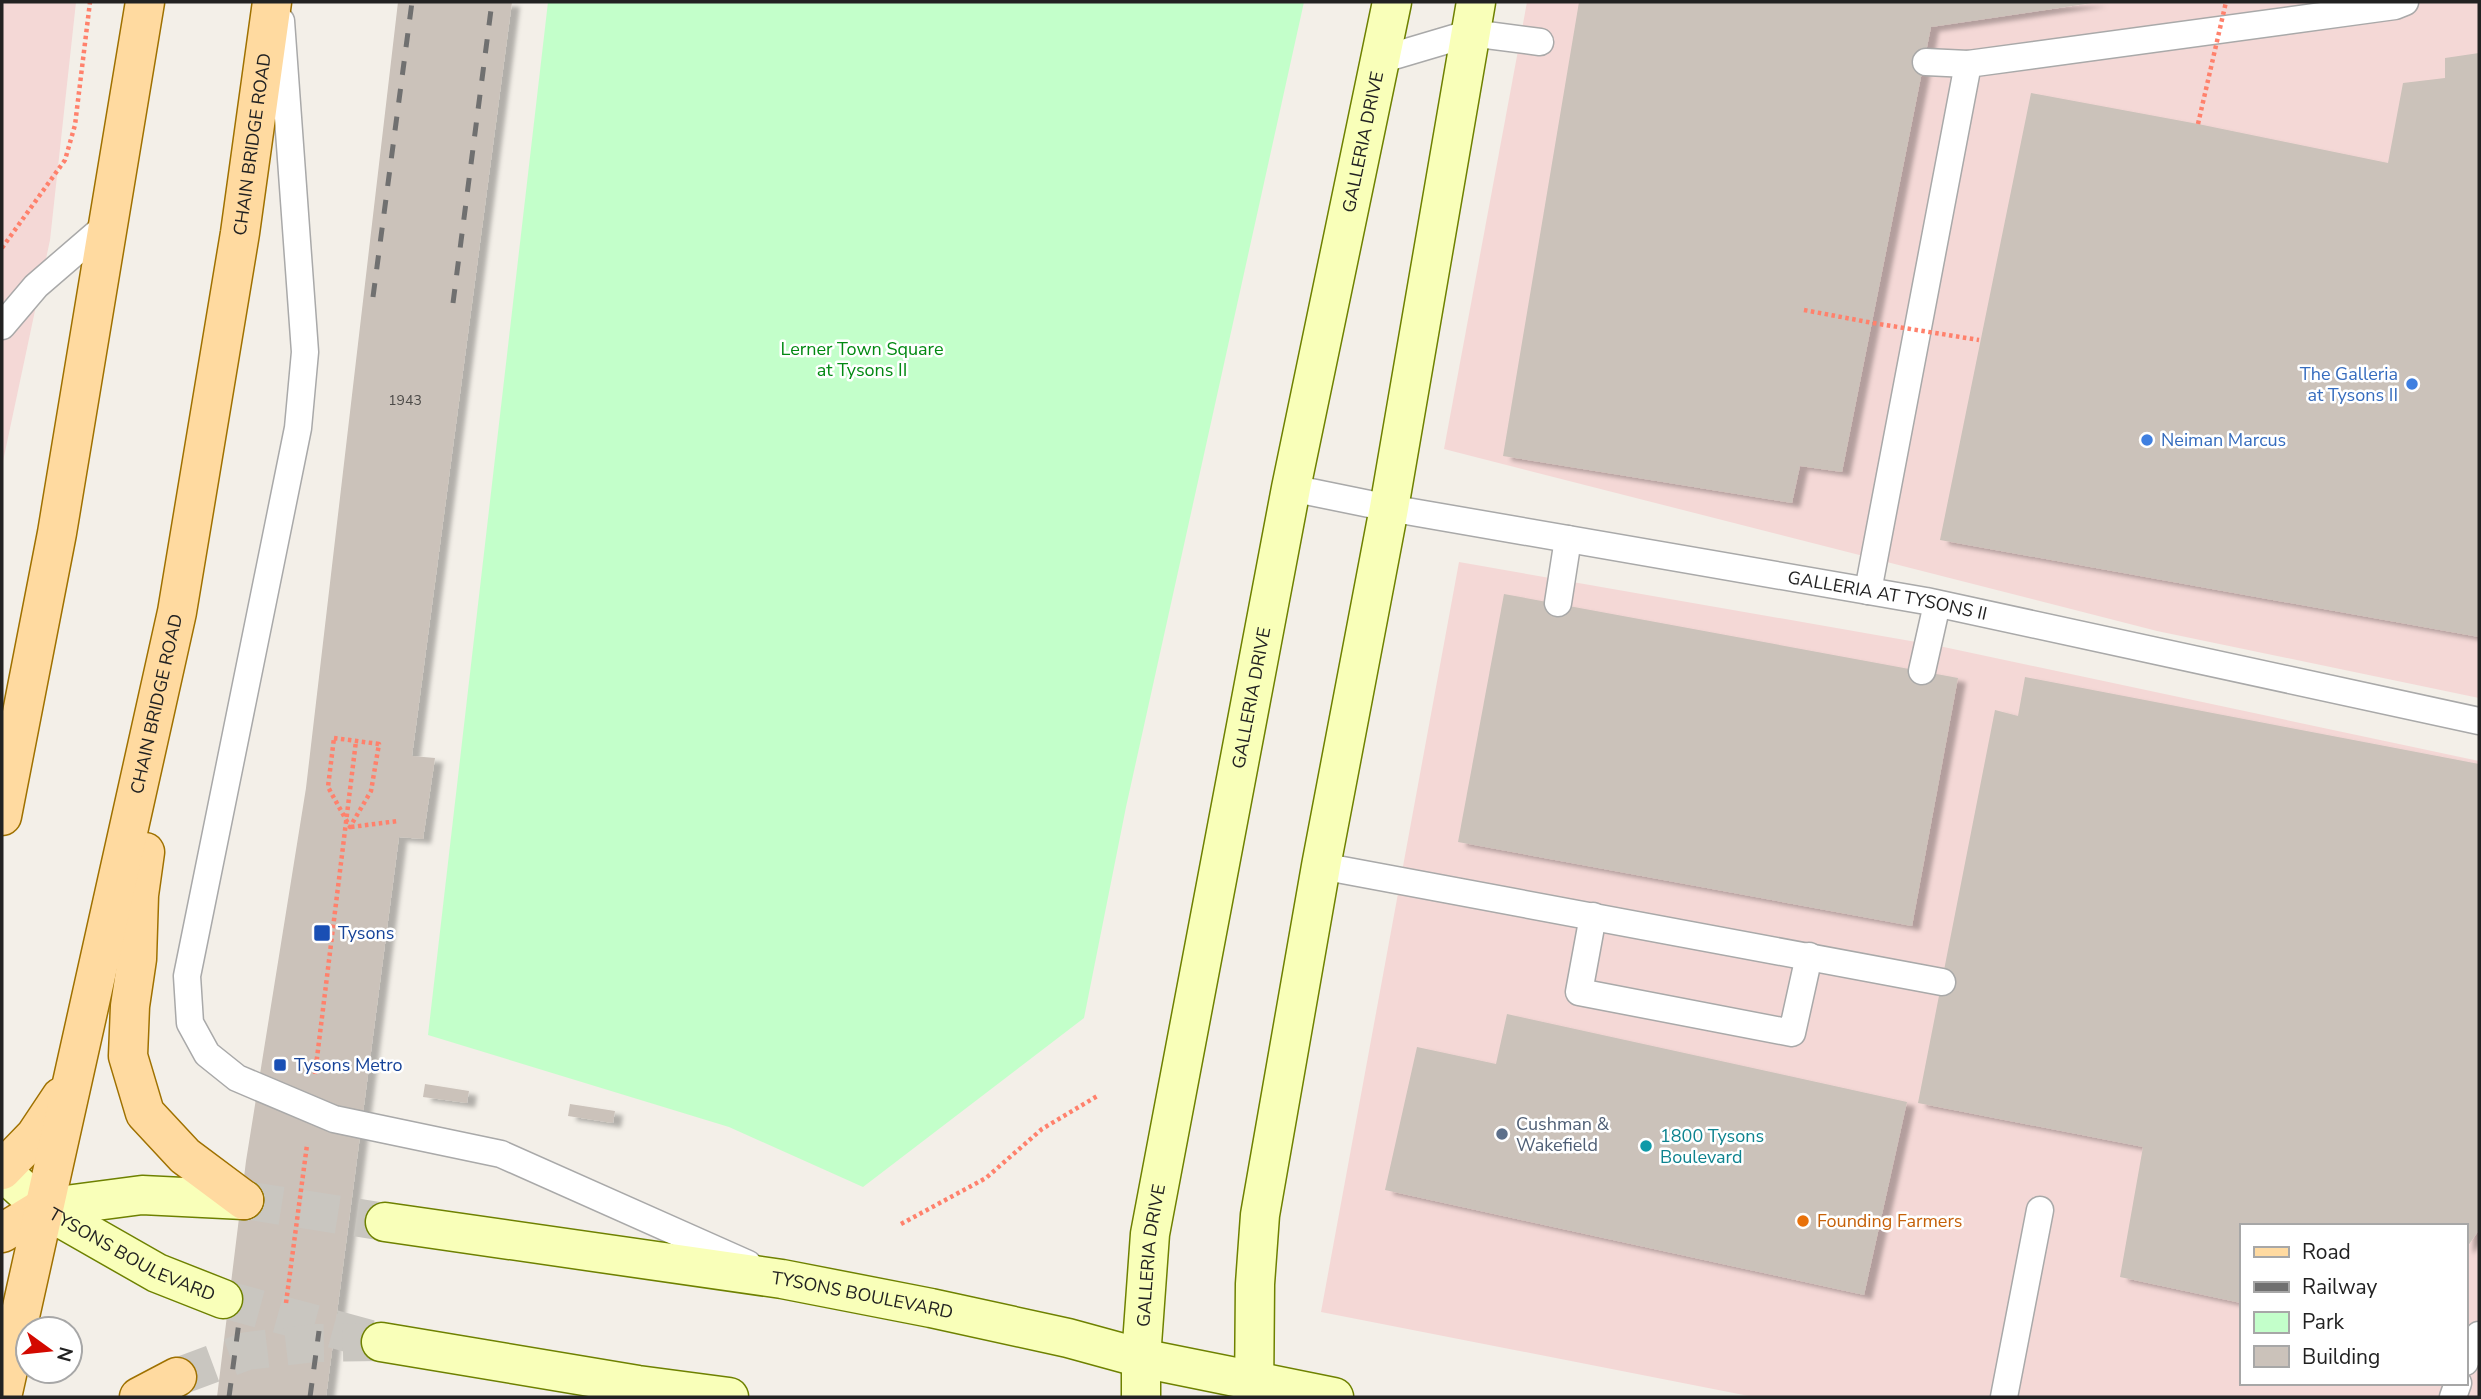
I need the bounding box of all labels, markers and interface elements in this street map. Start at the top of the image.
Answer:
street label: CHAIN BRIDGE ROAD [228,52,277,237]
street label: GALLERIA DRIVE [1337,69,1389,215]
park label: Lerner Town Square at Tysons II [780,337,944,382]
place label: The Galleria at Tysons II [2300,362,2398,407]
marker: The Galleria at Tysons II [2404,376,2420,392]
house number: 1943 [388,391,422,410]
place label: Neiman Marcus [2161,428,2286,452]
marker: Neiman Marcus [2139,432,2155,448]
street label: GALLERIA AT TYSONS II [1786,565,1989,626]
street label: CHAIN BRIDGE ROAD [125,612,188,796]
street label: GALLERIA DRIVE [1226,625,1276,771]
place label: Tysons [338,921,394,945]
marker: Tysons [312,923,332,943]
place label: Tysons Metro [294,1053,403,1077]
marker: Tysons Metro [272,1057,288,1073]
place label: Cushman & Wakefield [1516,1112,1610,1157]
place label: 1800 Tysons Boulevard [1660,1124,1764,1169]
marker: Cushman & Wakefield [1494,1126,1510,1142]
marker: 1800 Tysons Boulevard [1638,1138,1654,1154]
street label: GALLERIA DRIVE [1131,1182,1171,1328]
street label: TYSONS BOULEVARD [44,1202,219,1307]
place label: Founding Farmers [1817,1209,1962,1233]
marker: Founding Farmers [1795,1213,1811,1229]
legend [2240,1224,2467,1385]
text: Road [2302,1238,2351,1266]
street label: TYSONS BOULEVARD [770,1266,955,1325]
text: Railway [2302,1273,2377,1301]
text: Park [2302,1308,2344,1336]
north arrow [14,1315,84,1385]
text: Building [2302,1343,2380,1371]
text: N [50,1344,79,1364]

